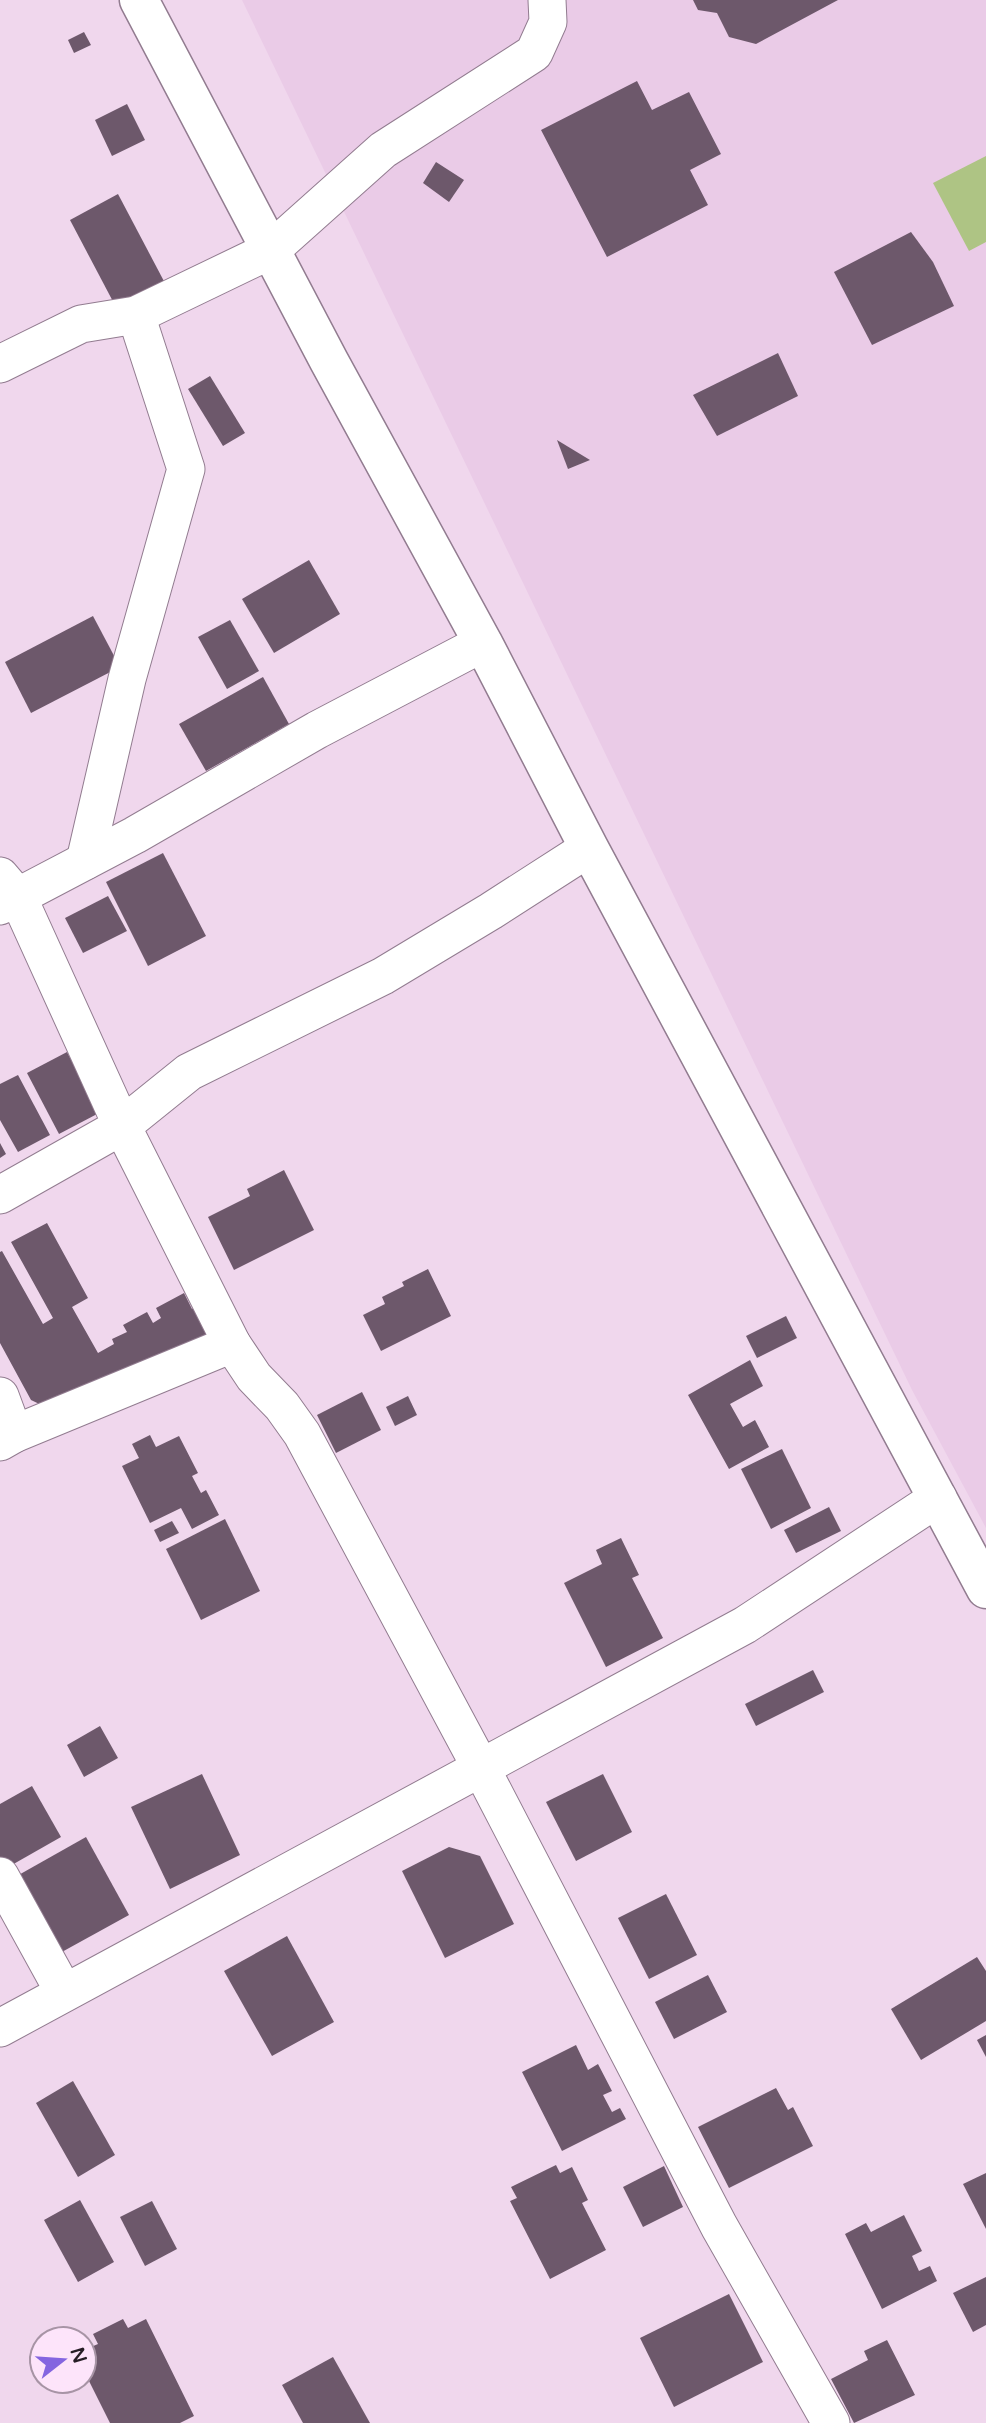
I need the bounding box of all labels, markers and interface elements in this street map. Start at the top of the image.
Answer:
north arrow [28,2325,98,2395]
text: N [66,2345,91,2366]

